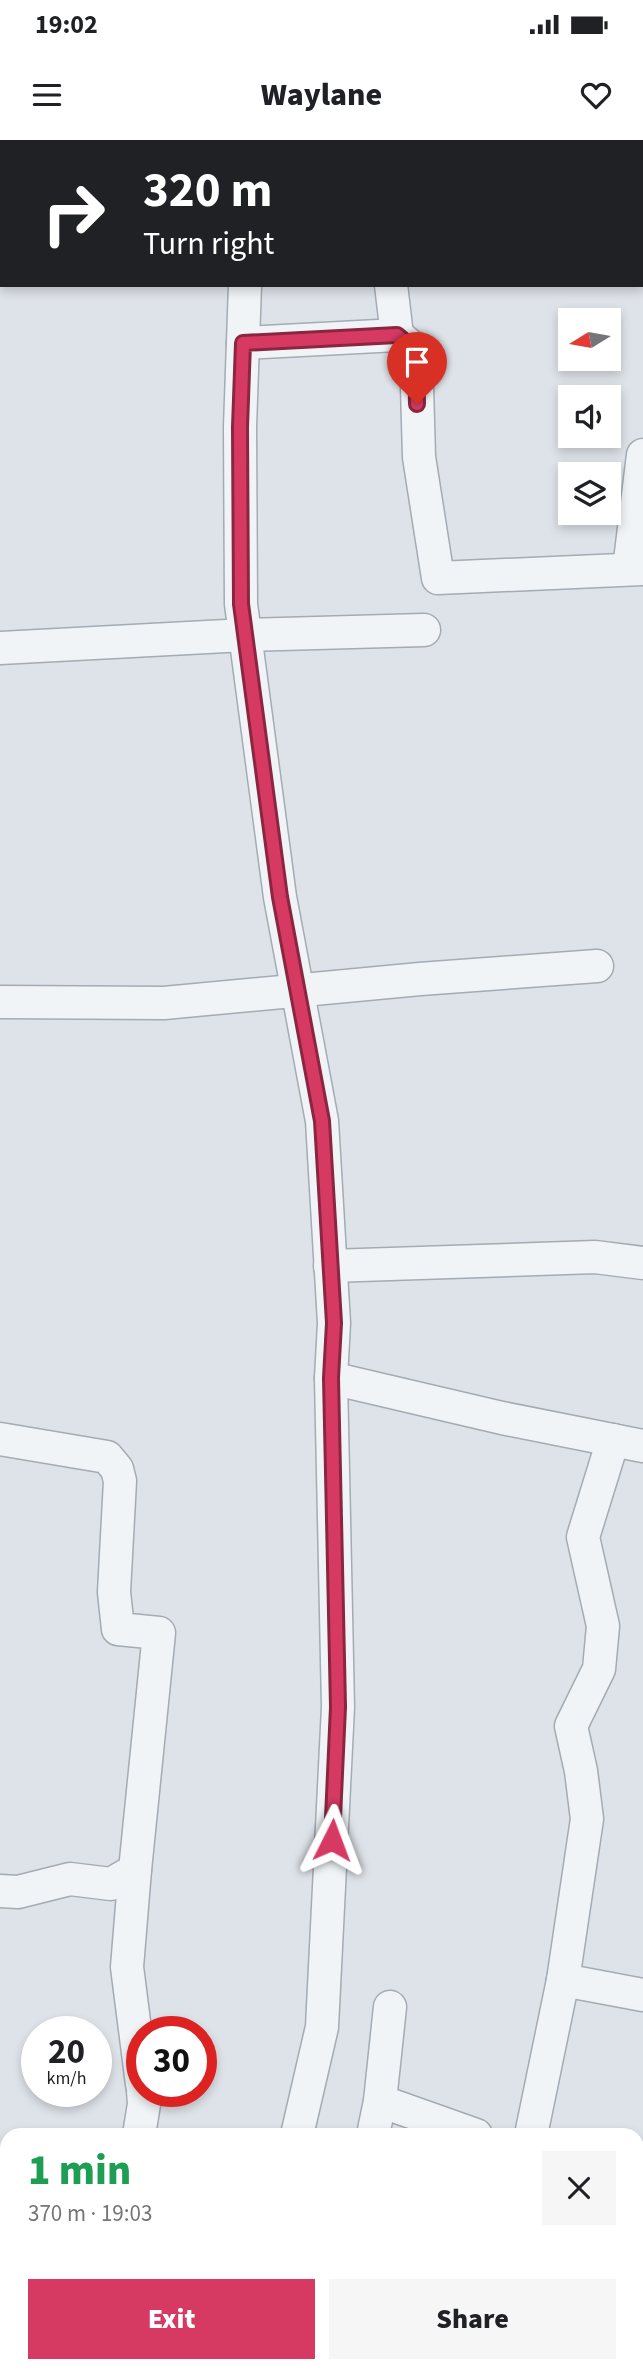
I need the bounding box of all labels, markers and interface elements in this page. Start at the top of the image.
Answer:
text: 19:02 [35,6,98,43]
text: Waylane [261,72,382,118]
icon: menu [28,76,66,114]
icon: heart [577,76,615,114]
text: 320 m [143,156,272,226]
icon: right [28,168,119,259]
text: Turn right [143,221,274,267]
north arrow [558,308,621,371]
map controls [558,308,621,525]
pin [387,332,447,404]
icon: arrive [398,343,436,381]
button: sound [558,385,621,448]
button: layers [558,462,621,525]
position arrow [295,1803,369,1877]
speed limit sign: 30 [126,2016,217,2107]
text: 20 [48,2027,85,2077]
text: km/h [47,2066,86,2091]
text: 1 min [28,2141,131,2201]
button: close [542,2151,616,2225]
text: 370 m · 19:03 [28,2197,152,2230]
button: Exit [28,2279,315,2359]
button: Share [329,2279,616,2359]

